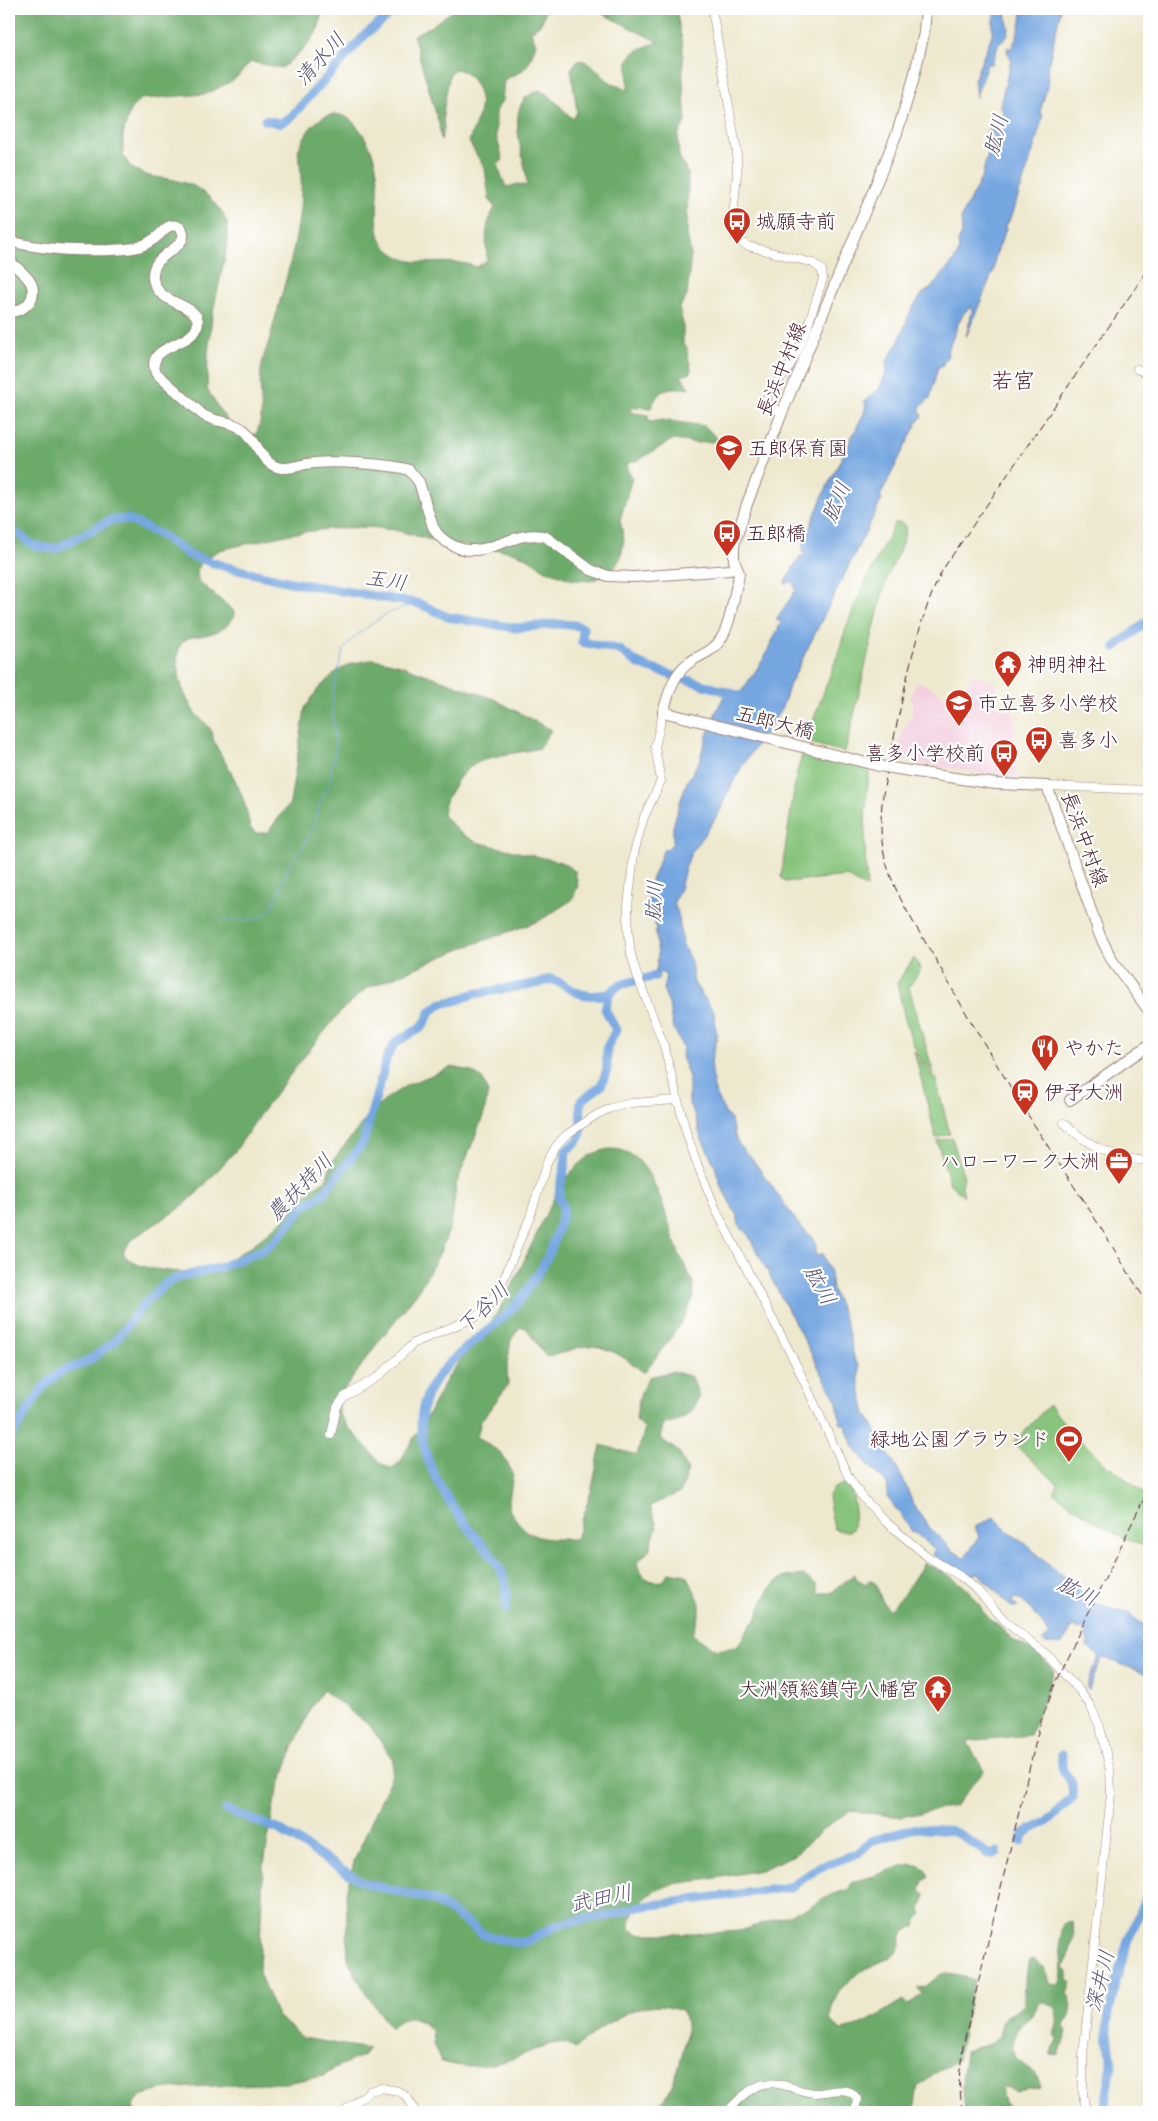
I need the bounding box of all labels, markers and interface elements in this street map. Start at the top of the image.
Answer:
water label: 清水川 [289,27,352,92]
water label: 肱川 [978,111,1016,159]
bus stop icon: 城願寺前 [722,206,752,245]
place label: 城願寺前 [756,209,836,236]
street label: 長浜中村線 [751,318,814,421]
district label: 若宮 [991,368,1035,396]
school or university icon: 五郎保育園 [714,433,744,472]
place label: 五郎保育園 [748,436,848,463]
water label: 肱川 [816,478,858,527]
bus stop icon: 五郎橋 [712,518,742,557]
place label: 五郎橋 [746,521,806,548]
water label: 玉川 [363,564,409,598]
temple icon: 神明神社 [993,649,1023,688]
place label: 神明神社 [1027,652,1107,679]
school or university icon: 市立喜多小学校 [944,688,974,727]
place label: 市立喜多小学校 [978,691,1118,718]
street label: 五郎大橋 [733,701,817,746]
bus stop icon: 喜多小 [1024,725,1054,764]
place label: 喜多小 [1058,728,1118,755]
bus stop icon: 喜多小学校前 [989,738,1019,777]
place label: 喜多小学校前 [865,741,985,768]
street label: 長浜中村線 [1054,788,1113,891]
water label: 肱川 [640,879,670,923]
restaurant icon: やかた [1030,1033,1060,1072]
place label: やかた [1064,1036,1124,1063]
station icon: 伊予大洲 [1010,1077,1040,1116]
place label: 伊予大洲 [1044,1080,1124,1107]
office icon: ハローワーク大洲 [1104,1146,1134,1185]
water label: 農扶持川 [261,1148,340,1228]
place label: ハローワーク大洲 [940,1149,1100,1176]
water label: 肱川 [797,1260,842,1311]
water label: 下谷川 [451,1277,516,1341]
sports icon: 緑地公園グラウンド [1054,1424,1084,1463]
place label: 緑地公園グラウンド [870,1427,1050,1454]
water label: 肱川 [1053,1570,1103,1614]
temple icon: 大洲領総鎮守八幡宮 [923,1674,953,1713]
place label: 大洲領総鎮守八幡宮 [739,1677,919,1704]
water label: 武田川 [567,1879,635,1919]
water label: 深井川 [1080,1947,1122,2015]

